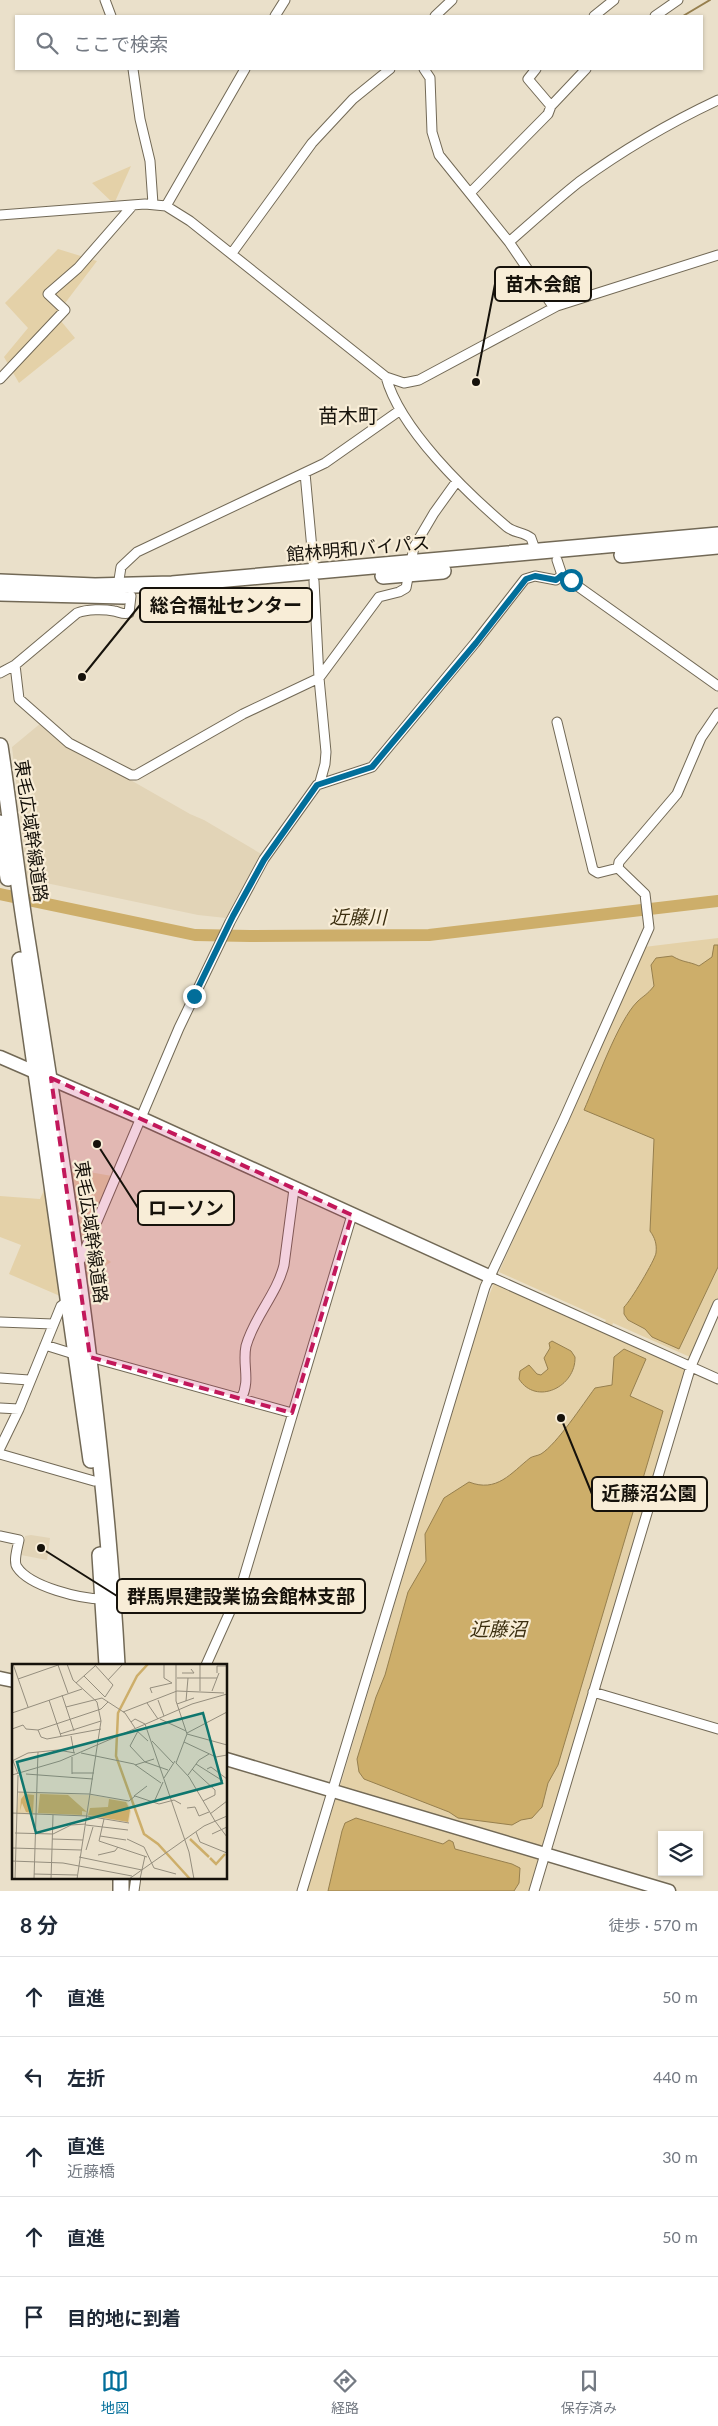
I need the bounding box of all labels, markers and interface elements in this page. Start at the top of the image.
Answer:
search box [15,15,703,70]
icon: search [33,29,61,57]
text: ここで検索 [73,32,168,55]
callout: 苗木会館 [495,267,591,301]
text: 苗木会館 [505,272,581,295]
district label: 苗木町 [318,403,378,427]
street label: 館林明和バイパス [285,531,430,565]
route start [560,569,583,592]
callout: 総合福祉センター [140,588,312,622]
text: 総合福祉センター [150,593,302,616]
street label: 東毛広域幹線道路 [11,758,53,904]
water label: 近藤川 [329,905,388,928]
route end [183,985,206,1008]
street label: 東毛広域幹線道路 [71,1159,113,1305]
callout: ローソン [138,1191,234,1225]
text: ローソン [148,1196,224,1219]
callout: 近藤沼公園 [592,1477,707,1511]
text: 近藤沼公園 [601,1481,697,1504]
callout: 群馬県建設業協会館林支部 [117,1579,365,1613]
text: 群馬県建設業協会館林支部 [127,1584,355,1607]
water label: 近藤沼 [469,1617,529,1640]
inset map [12,1664,228,1878]
map controls [658,1831,703,1876]
button: layers [658,1831,703,1876]
text: 8 分 [20,1912,58,1937]
text: 徒歩 · 570 m [609,1915,698,1934]
icon: ahead [20,1983,48,2011]
text: 直進 [67,1986,105,2009]
text: 50 m [662,1987,698,2006]
icon: left [20,2063,48,2091]
text: 左折 [67,2066,105,2089]
text: 440 m [653,2067,698,2086]
text: 直進 [67,2134,105,2157]
icon: ahead [20,2143,48,2171]
text: 30 m [662,2147,698,2166]
text: 近藤橋 [67,2161,115,2180]
icon: ahead [20,2223,48,2251]
text: 直進 [67,2226,105,2249]
text: 50 m [662,2227,698,2246]
icon: arrive [20,2303,48,2331]
text: 目的地に到着 [67,2306,181,2329]
tab: 地図 [101,2367,129,2417]
tab: 経路 [331,2367,359,2417]
tab: 保存済み [561,2367,617,2417]

